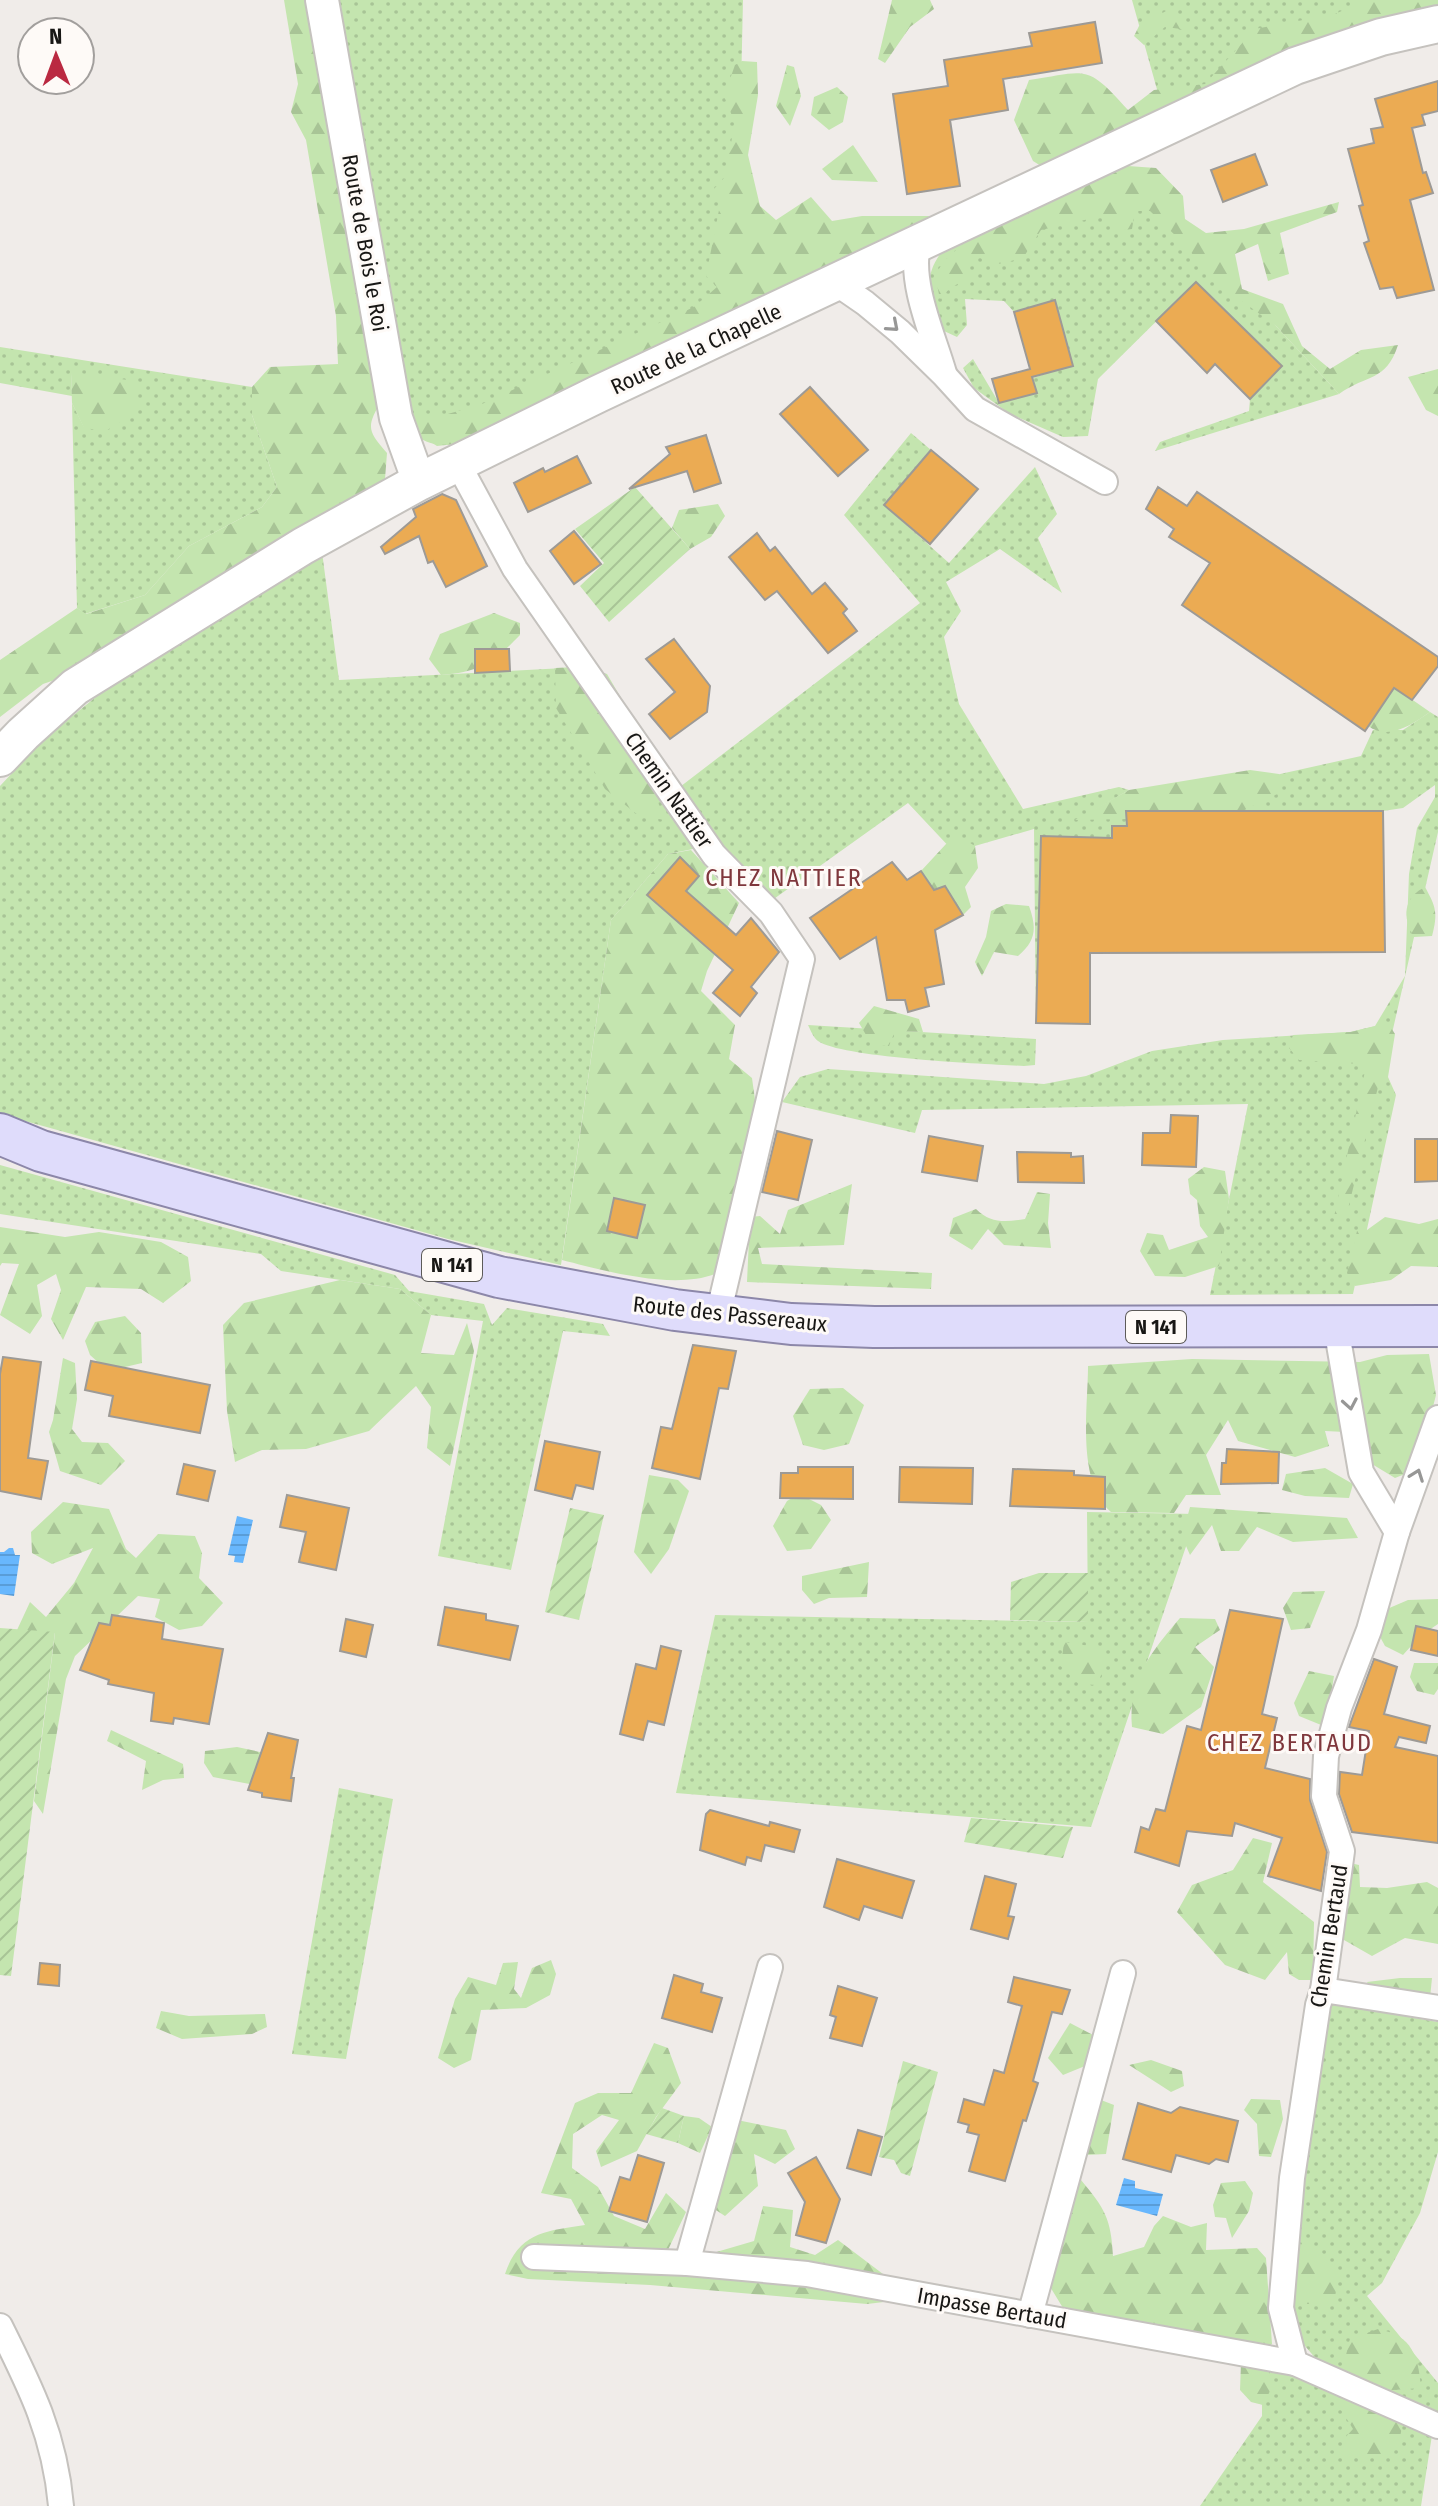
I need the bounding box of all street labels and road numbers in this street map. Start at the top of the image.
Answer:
street label: Route de Bois le Roi [336,152,394,334]
street label: Route de la Chapelle [606,298,786,400]
street label: Chemin Nattier [619,727,719,853]
road number: N 141 [422,1249,482,1281]
street label: Route des Passereaux [632,1290,829,1338]
road number: N 141 [1126,1311,1186,1343]
street label: Chemin Bertaud [1304,1863,1354,2009]
street label: Impasse Bertaud [915,2282,1069,2334]

